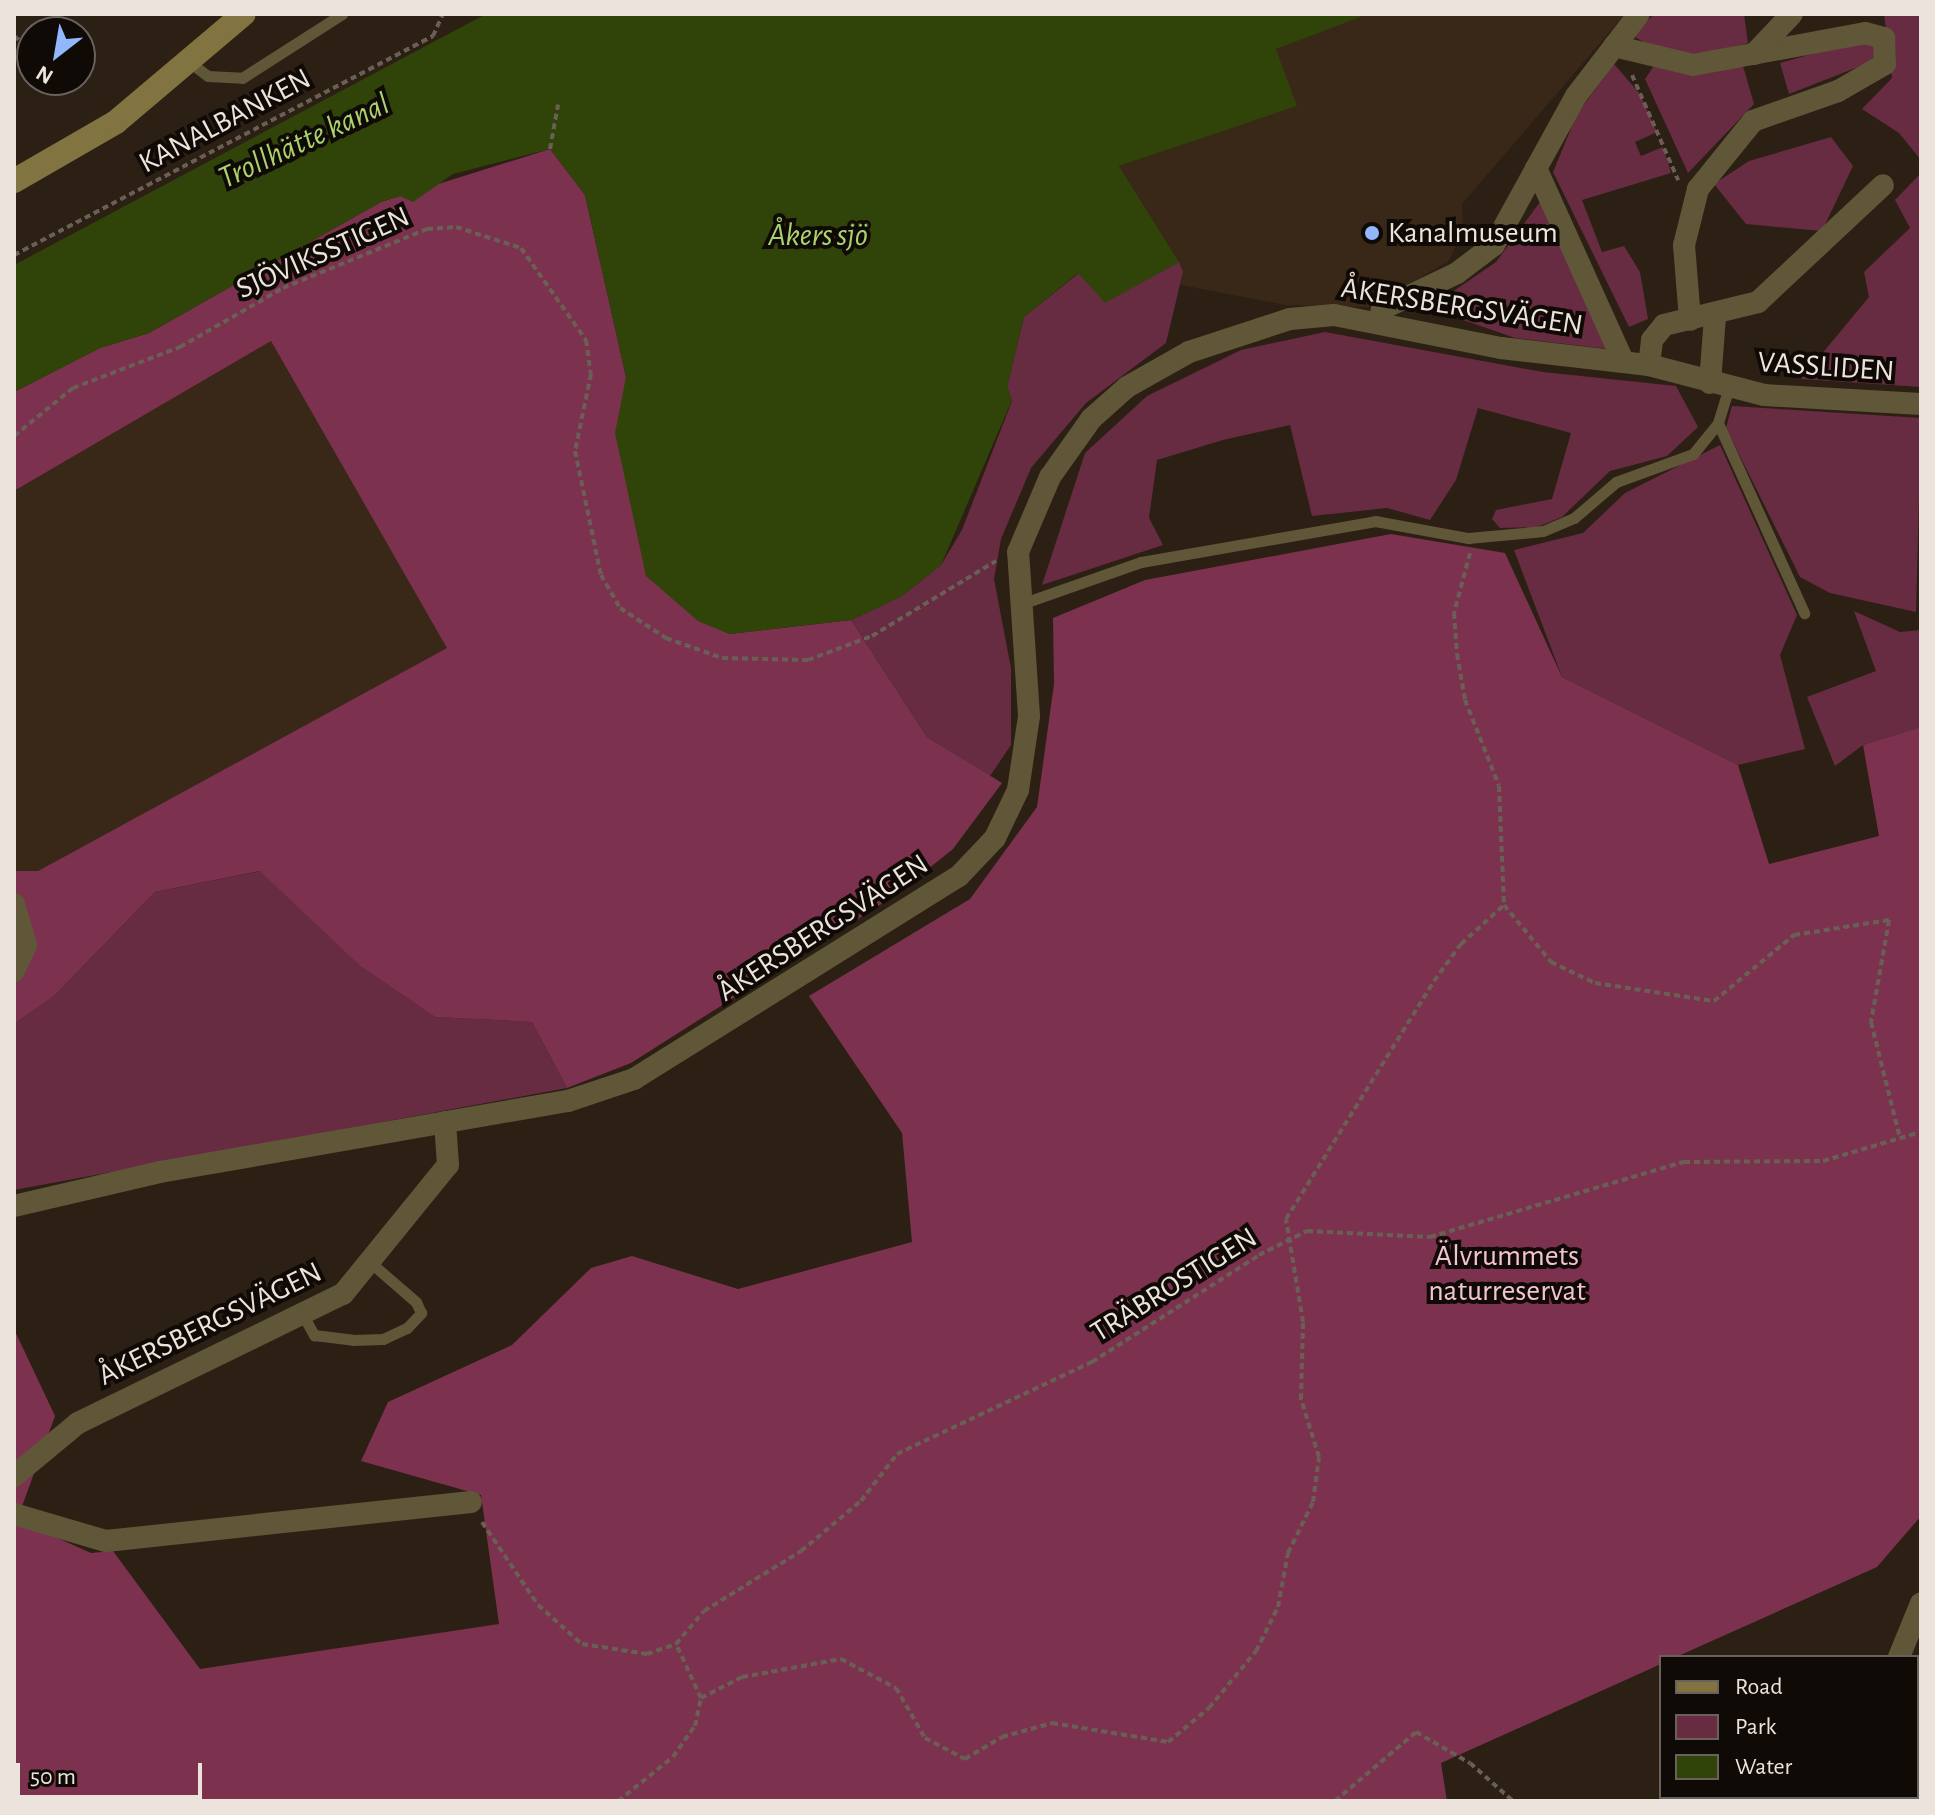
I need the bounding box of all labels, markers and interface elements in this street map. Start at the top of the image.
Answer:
north arrow [16,16,96,96]
text: N [32,61,57,88]
street label: KANALBANKEN [133,61,317,181]
water label: Trollhätte kanal [212,85,396,197]
street label: SJÖVIKSSTIGEN [231,199,415,307]
place label: Kanalmuseum [1388,215,1558,251]
water label: Åkers sjö [768,216,868,254]
marker: Kanalmuseum [1363,224,1381,242]
street label: ÅKERSBERGSVÄGEN [1339,270,1585,344]
street label: VASSLIDEN [1757,344,1895,390]
street label: ÅKERSBERGSVÄGEN [711,846,935,1010]
street label: TRÄBROSTIGEN [1084,1220,1264,1350]
park label: Älvrummets naturreservat [1428,1238,1586,1308]
street label: ÅKERSBERGSVÄGEN [92,1254,328,1394]
legend [1659,1655,1919,1799]
text: Road [1735,1675,1783,1699]
text: Park [1735,1715,1776,1739]
scale bar [20,1747,206,1797]
text: Water [1735,1755,1792,1779]
text: 50 m [30,1765,76,1789]

